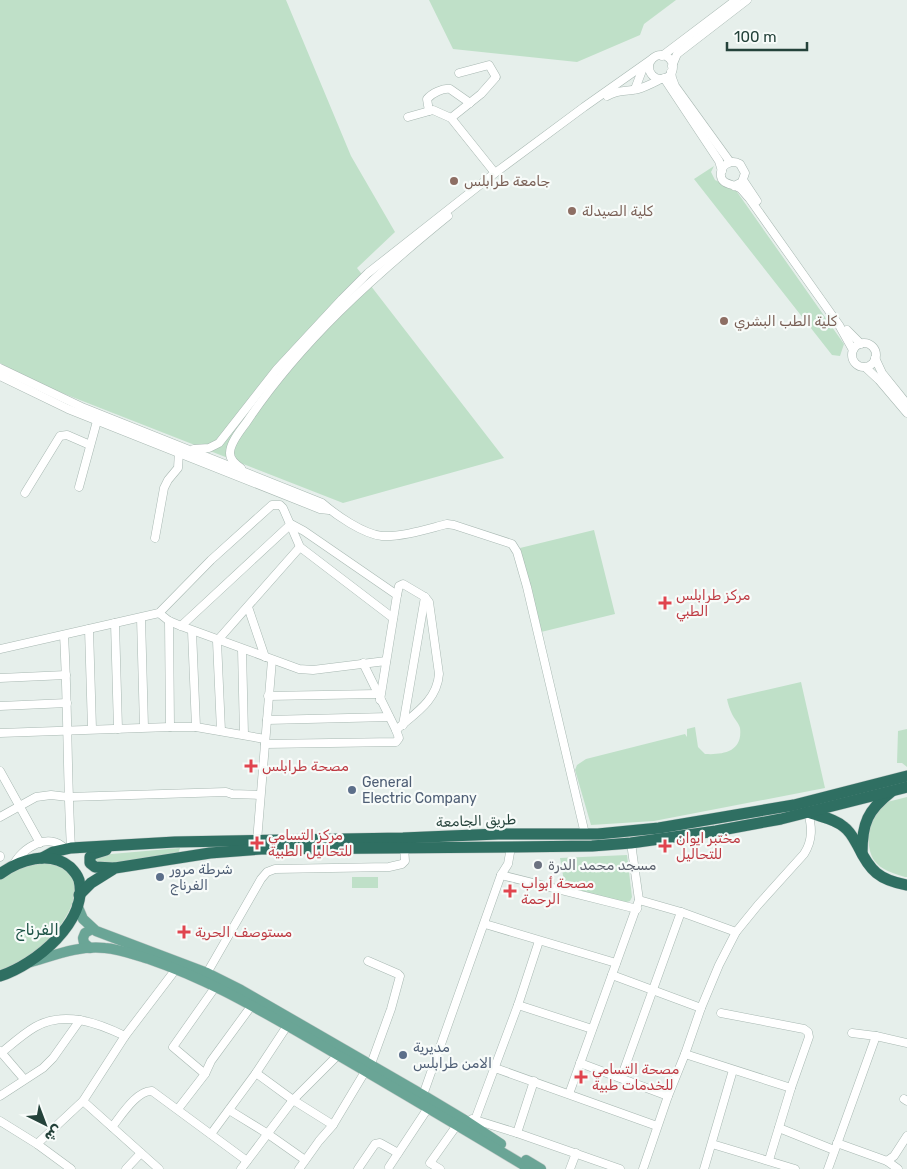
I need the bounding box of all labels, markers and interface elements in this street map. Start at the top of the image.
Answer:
scale bar [727,20,807,52]
text: 100 m [734,28,776,46]
place label: جامعة طرابلس [464,173,550,190]
marker: جامعة طرابلس [448,175,460,187]
place label: كلية الصيدلة [582,203,654,220]
marker: كلية الصيدلة [566,205,578,217]
place label: كلية الطب البشري [734,313,838,331]
marker: كلية الطب البشري [718,315,730,327]
place label: مركز طرابلس الطبي [676,587,750,622]
marker: مركز طرابلس الطبي [658,596,672,610]
place label: مصحة طرابلس [262,758,349,775]
marker: مصحة طرابلس [244,759,258,773]
place label: General Electric Company [362,774,477,807]
marker: General Electric Company [346,784,358,796]
street label: طريق الجامعة [436,811,517,831]
place label: مركز التسامي للتحاليل الطبية [268,827,353,860]
place label: مختبر ايوان للتحاليل [676,830,741,863]
marker: مركز التسامي للتحاليل الطبية [250,836,264,850]
marker: مختبر ايوان للتحاليل [658,839,672,853]
place label: مسجد محمد الدرة [548,857,656,874]
marker: مسجد محمد الدرة [532,859,544,871]
place label: شرطة مرور الفرناج [169,861,233,896]
marker: شرطة مرور الفرناج [154,871,166,883]
place label: مصحة أبواب الرحمة [521,875,594,908]
marker: مصحة أبواب الرحمة [503,884,517,898]
district label: الفرناج [15,920,59,941]
place label: مستوصف الحرية [195,924,292,941]
marker: مستوصف الحرية [177,925,191,939]
place label: مديرية الامن طرابلس [413,1039,492,1072]
marker: مديرية الامن طرابلس [397,1049,409,1061]
place label: مصحة التسامي للخدمات طبية [592,1061,679,1094]
marker: مصحة التسامي للخدمات طبية [574,1070,588,1084]
north arrow [20,1099,70,1149]
text: ش [41,1121,66,1146]

